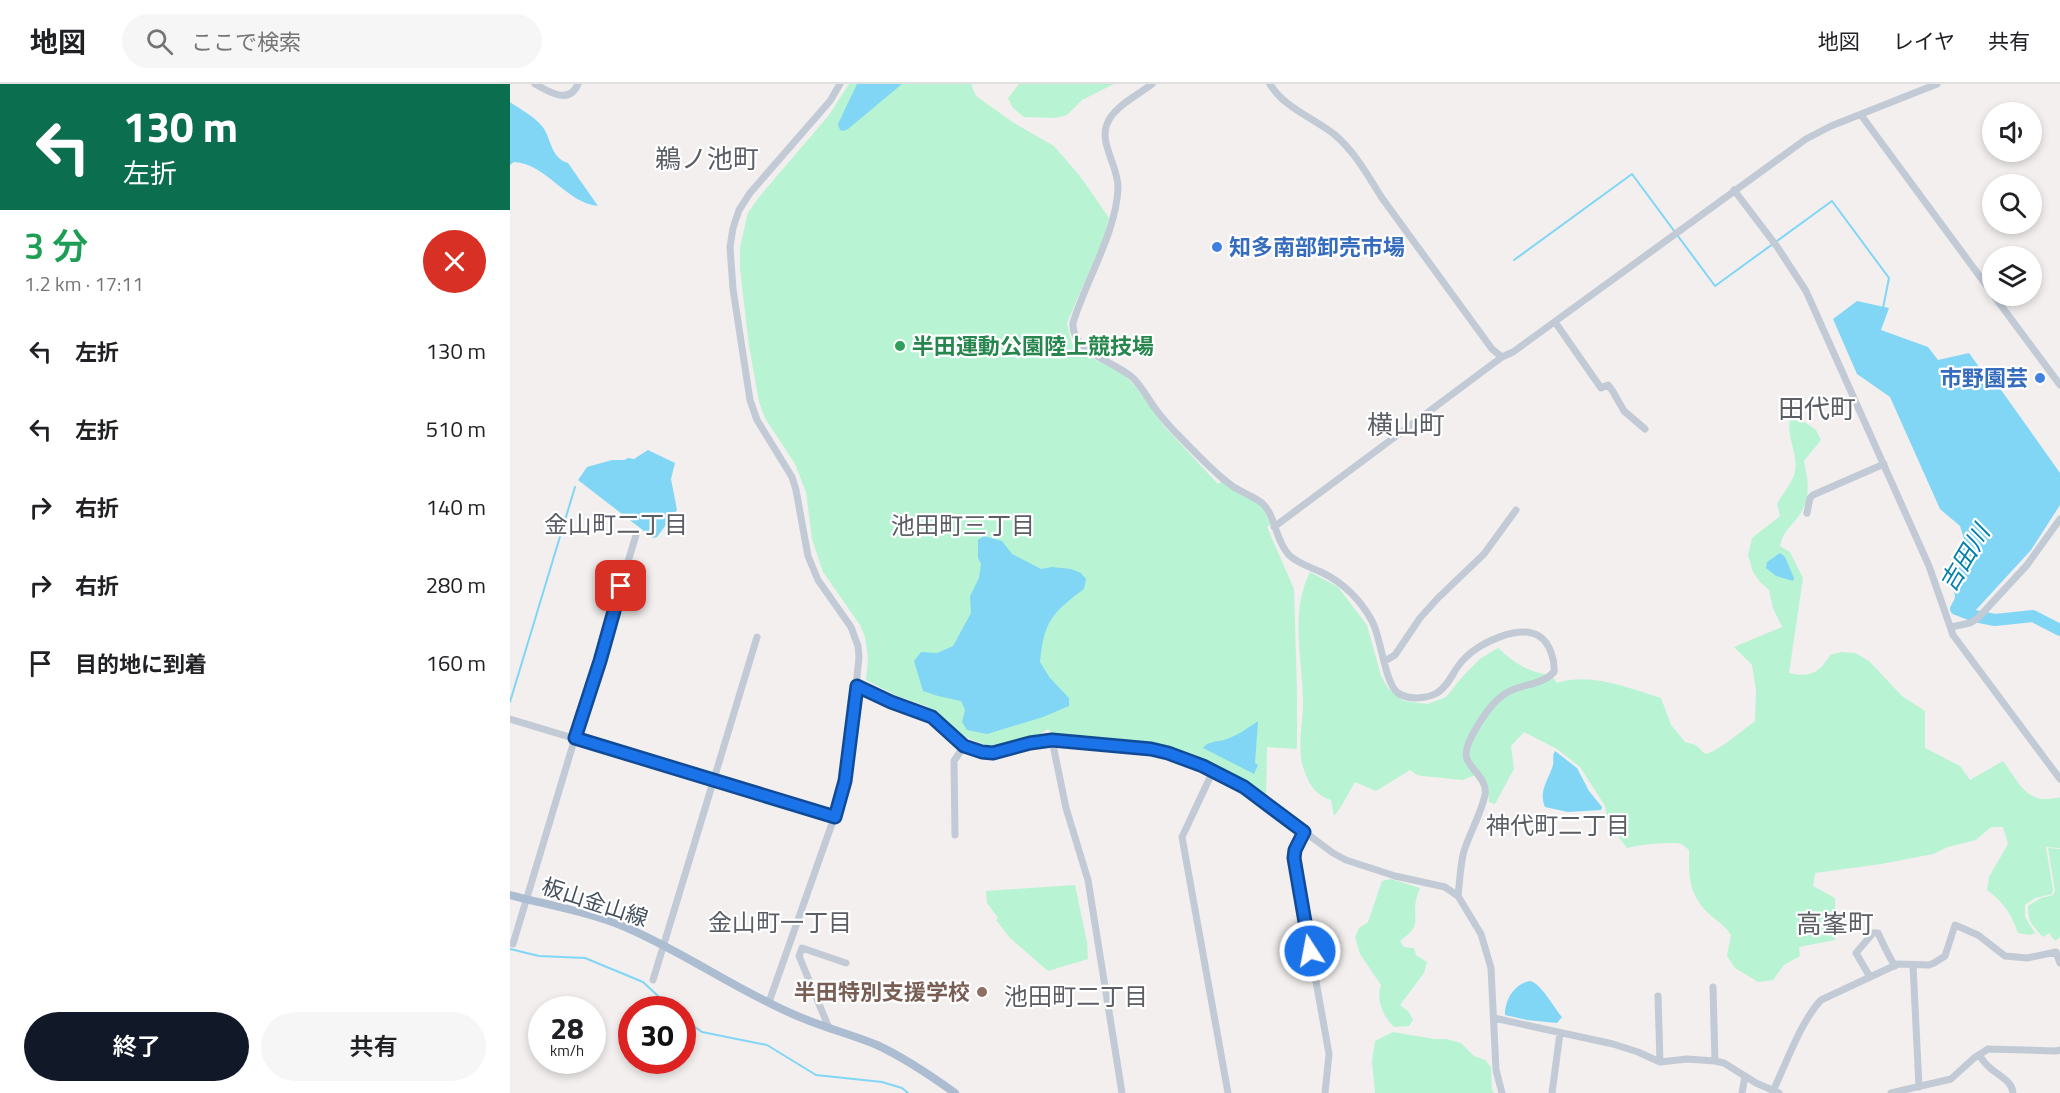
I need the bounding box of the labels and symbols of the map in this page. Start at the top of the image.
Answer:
district label: 鵜ノ池町 [655,139,759,178]
place label: 知多南部卸売市場 [1229,230,1405,264]
marker: 知多南部卸売市場 [1210,240,1224,254]
place label: 半田運動公園陸上競技場 [912,329,1154,363]
marker: 半田運動公園陸上競技場 [893,339,907,353]
place label: 市野園芸 [1940,361,2028,395]
marker: 市野園芸 [2033,371,2047,385]
district label: 田代町 [1778,389,1856,428]
district label: 横山町 [1367,405,1445,444]
district label: 金山町二丁目 [544,506,688,542]
district label: 池田町三丁目 [891,507,1035,543]
water label: 吉田川 [1930,515,2000,598]
pin [595,560,646,611]
district label: 神代町二丁目 [1486,807,1630,843]
street label: 板山金山線 [537,869,653,935]
district label: 金山町一丁目 [708,904,852,940]
district label: 高峯町 [1796,904,1874,943]
position arrow [1278,919,1342,983]
place label: 半田特別支援学校 [794,975,970,1009]
district label: 池田町二丁目 [1004,978,1148,1014]
marker: 半田特別支援学校 [975,985,989,999]
speed limit sign: 30 [618,996,696,1074]

